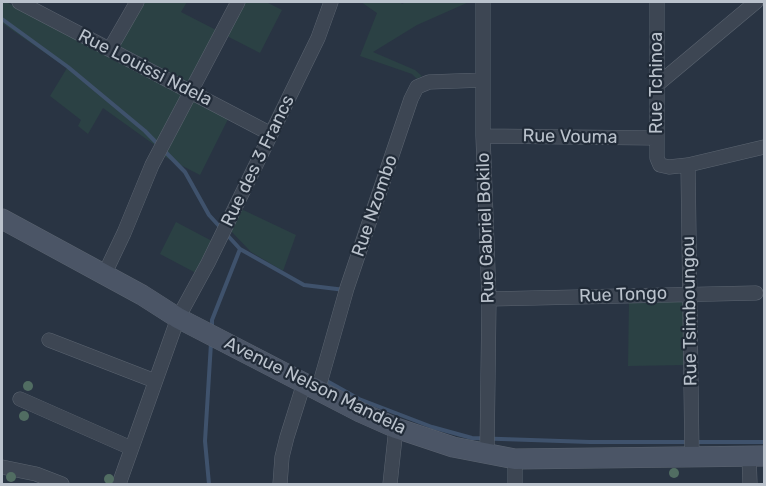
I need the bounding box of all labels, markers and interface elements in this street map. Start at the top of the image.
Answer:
street label: Rue Louissi Ndela [74,25,216,111]
street label: Rue Tchinoa [646,32,668,134]
street label: Rue des 3 Francs [217,92,299,230]
street label: Rue Vouma [522,125,618,149]
street label: Rue Nzombo [348,152,402,260]
street label: Rue Gabriel Bokilo [473,152,499,304]
street label: Rue Tsimboungou [678,236,702,386]
street label: Rue Tongo [579,283,667,307]
street label: Avenue Nelson Mandela [221,333,409,439]

